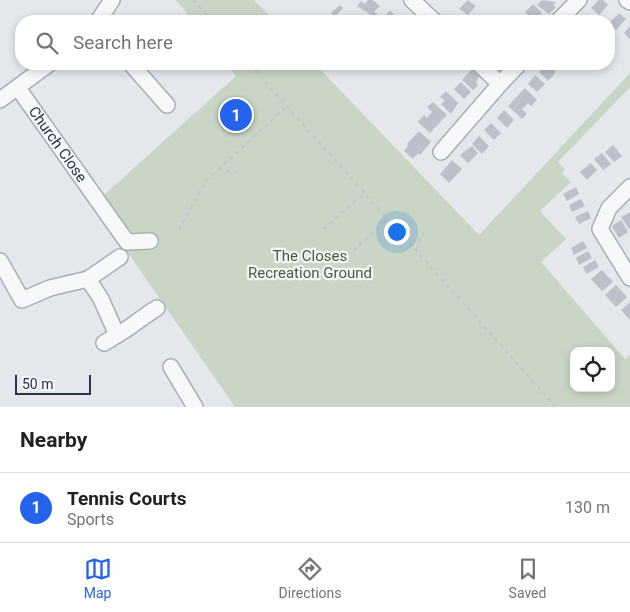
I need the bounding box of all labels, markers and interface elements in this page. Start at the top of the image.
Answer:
search box [15,15,615,70]
icon: search [33,29,61,57]
text: Search here [73,31,173,54]
pin: 1 [220,96,252,134]
street label: Church Close [25,103,91,186]
your location [384,219,410,245]
park label: The Closes Recreation Ground [248,247,372,282]
map controls [570,347,615,392]
button: locate [570,347,615,392]
scale bar [15,372,91,395]
text: 50 m [22,376,54,392]
text: Nearby [20,428,87,452]
text: Tennis Courts [67,487,186,510]
text: 1 [31,498,41,517]
text: 130 m [565,498,610,517]
text: Sports [67,510,114,529]
tab: Map [84,555,112,601]
tab: Directions [279,555,342,601]
tab: Saved [509,555,546,601]

